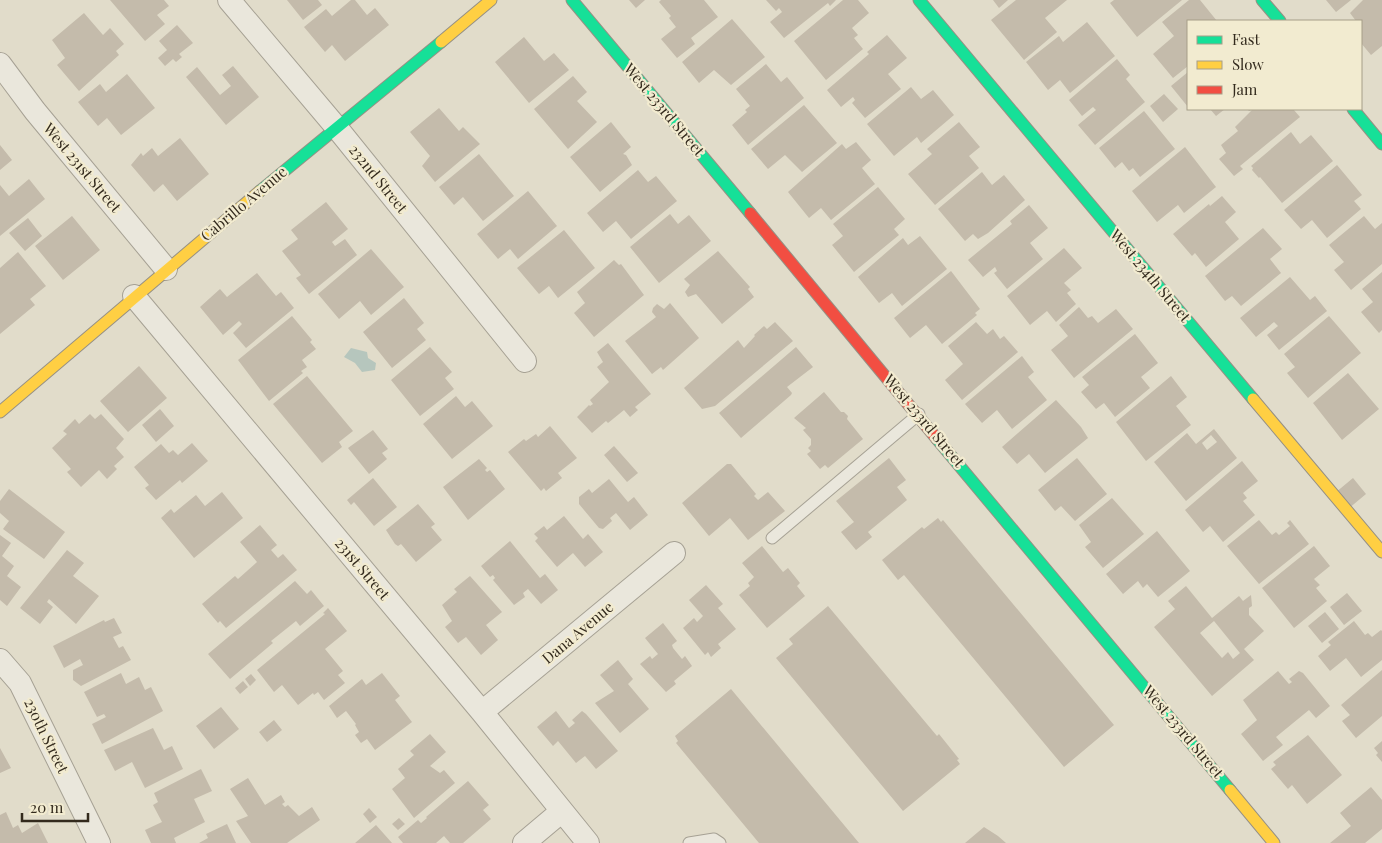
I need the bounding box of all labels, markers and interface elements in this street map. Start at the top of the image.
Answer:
legend [1187,20,1362,110]
text: Fast [1232,29,1261,49]
text: Slow [1232,54,1264,74]
street label: West 233rd Street [619,58,710,161]
text: Jam [1231,79,1258,99]
street label: West 231st Street [39,118,127,217]
street label: 232nd Street [345,140,413,217]
street label: Cabrillo Avenue [196,161,291,245]
street label: West 234th Street [1105,224,1196,326]
street label: West 233rd Street [879,369,970,472]
street label: 231st Street [331,533,395,604]
street label: Dana Avenue [538,597,617,668]
street label: West 233rd Street [1138,680,1229,783]
street label: 230th Street [20,695,74,777]
scale bar [22,790,89,822]
text: 20 m [30,797,64,817]

